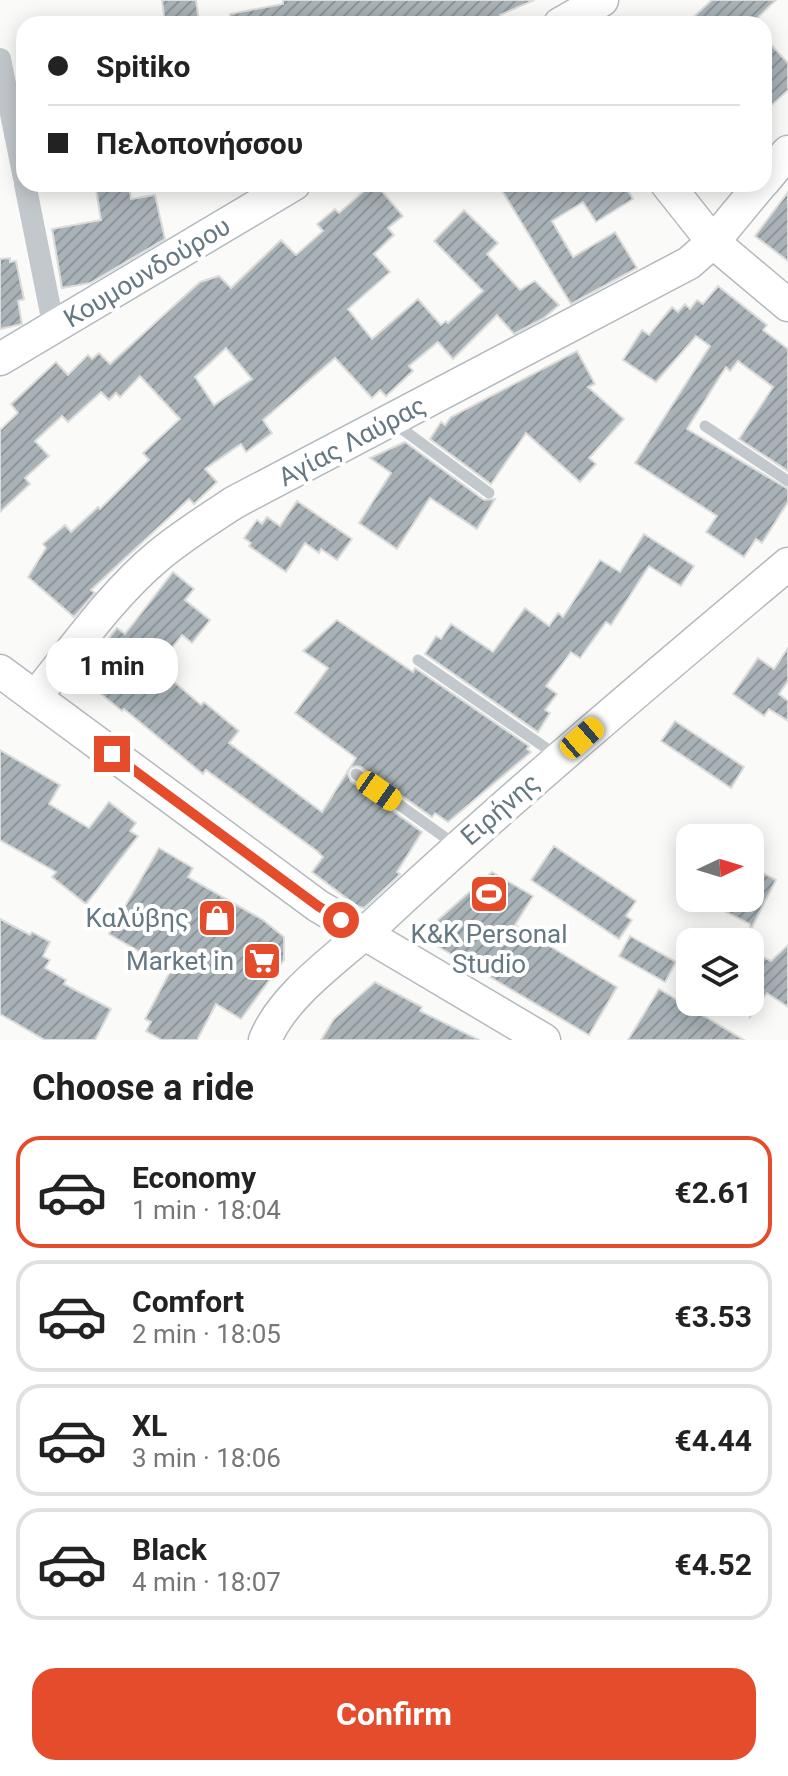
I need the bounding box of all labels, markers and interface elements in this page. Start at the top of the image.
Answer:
text: Spitiko [96,49,190,84]
text: Πελοπονήσσου [96,126,303,161]
street label: Κουμουνδούρου [58,211,236,333]
street label: Αγίας Λαύρας [273,390,431,492]
callout: 1 min [46,638,178,694]
text: 1 min [79,651,145,681]
car [556,713,608,763]
route end [94,736,130,772]
car [352,767,406,815]
street label: Ειρήνης [455,767,545,851]
north arrow [676,824,764,912]
map controls [676,824,764,1016]
sports icon: K&K Personal Studio [468,873,510,915]
shop icon: Καλύβης [196,897,238,939]
route start [323,902,359,938]
place label: Καλύβης [86,903,189,933]
place label: K&K Personal Studio [410,919,568,979]
button: layers [676,928,764,1016]
supermarket icon: Market in [241,940,283,982]
place label: Market in [126,946,234,976]
text: Choose a ride [32,1067,254,1109]
icon: car [36,1156,108,1228]
text: Economy [132,1160,256,1195]
text: €2.61 [674,1175,752,1210]
text: 1 min · 18:04 [132,1195,281,1225]
icon: car [36,1280,108,1352]
text: Comfort [132,1284,244,1319]
text: €3.53 [674,1299,752,1334]
text: 2 min · 18:05 [132,1319,281,1349]
icon: car [36,1404,108,1476]
text: XL [132,1408,167,1443]
text: €4.44 [674,1423,752,1458]
text: 3 min · 18:06 [132,1443,281,1473]
icon: car [36,1528,108,1600]
text: Black [132,1532,207,1567]
text: €4.52 [674,1547,752,1582]
text: 4 min · 18:07 [132,1567,281,1597]
button: Confirm [32,1668,756,1760]

